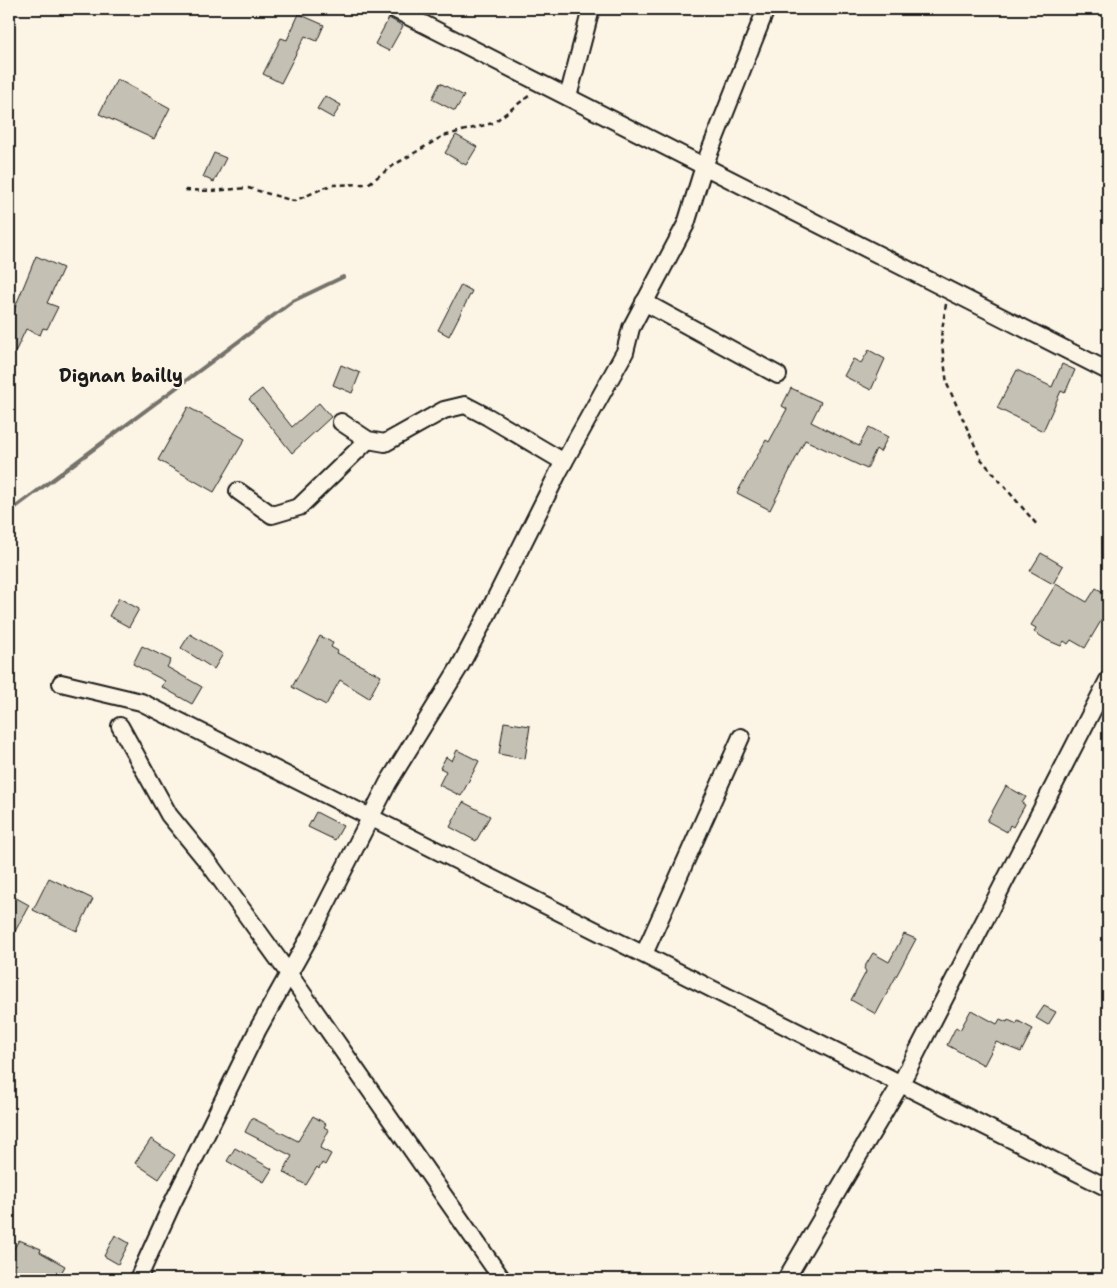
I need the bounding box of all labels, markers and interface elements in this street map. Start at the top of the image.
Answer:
district label: Dignan bailly [59,364,183,388]

